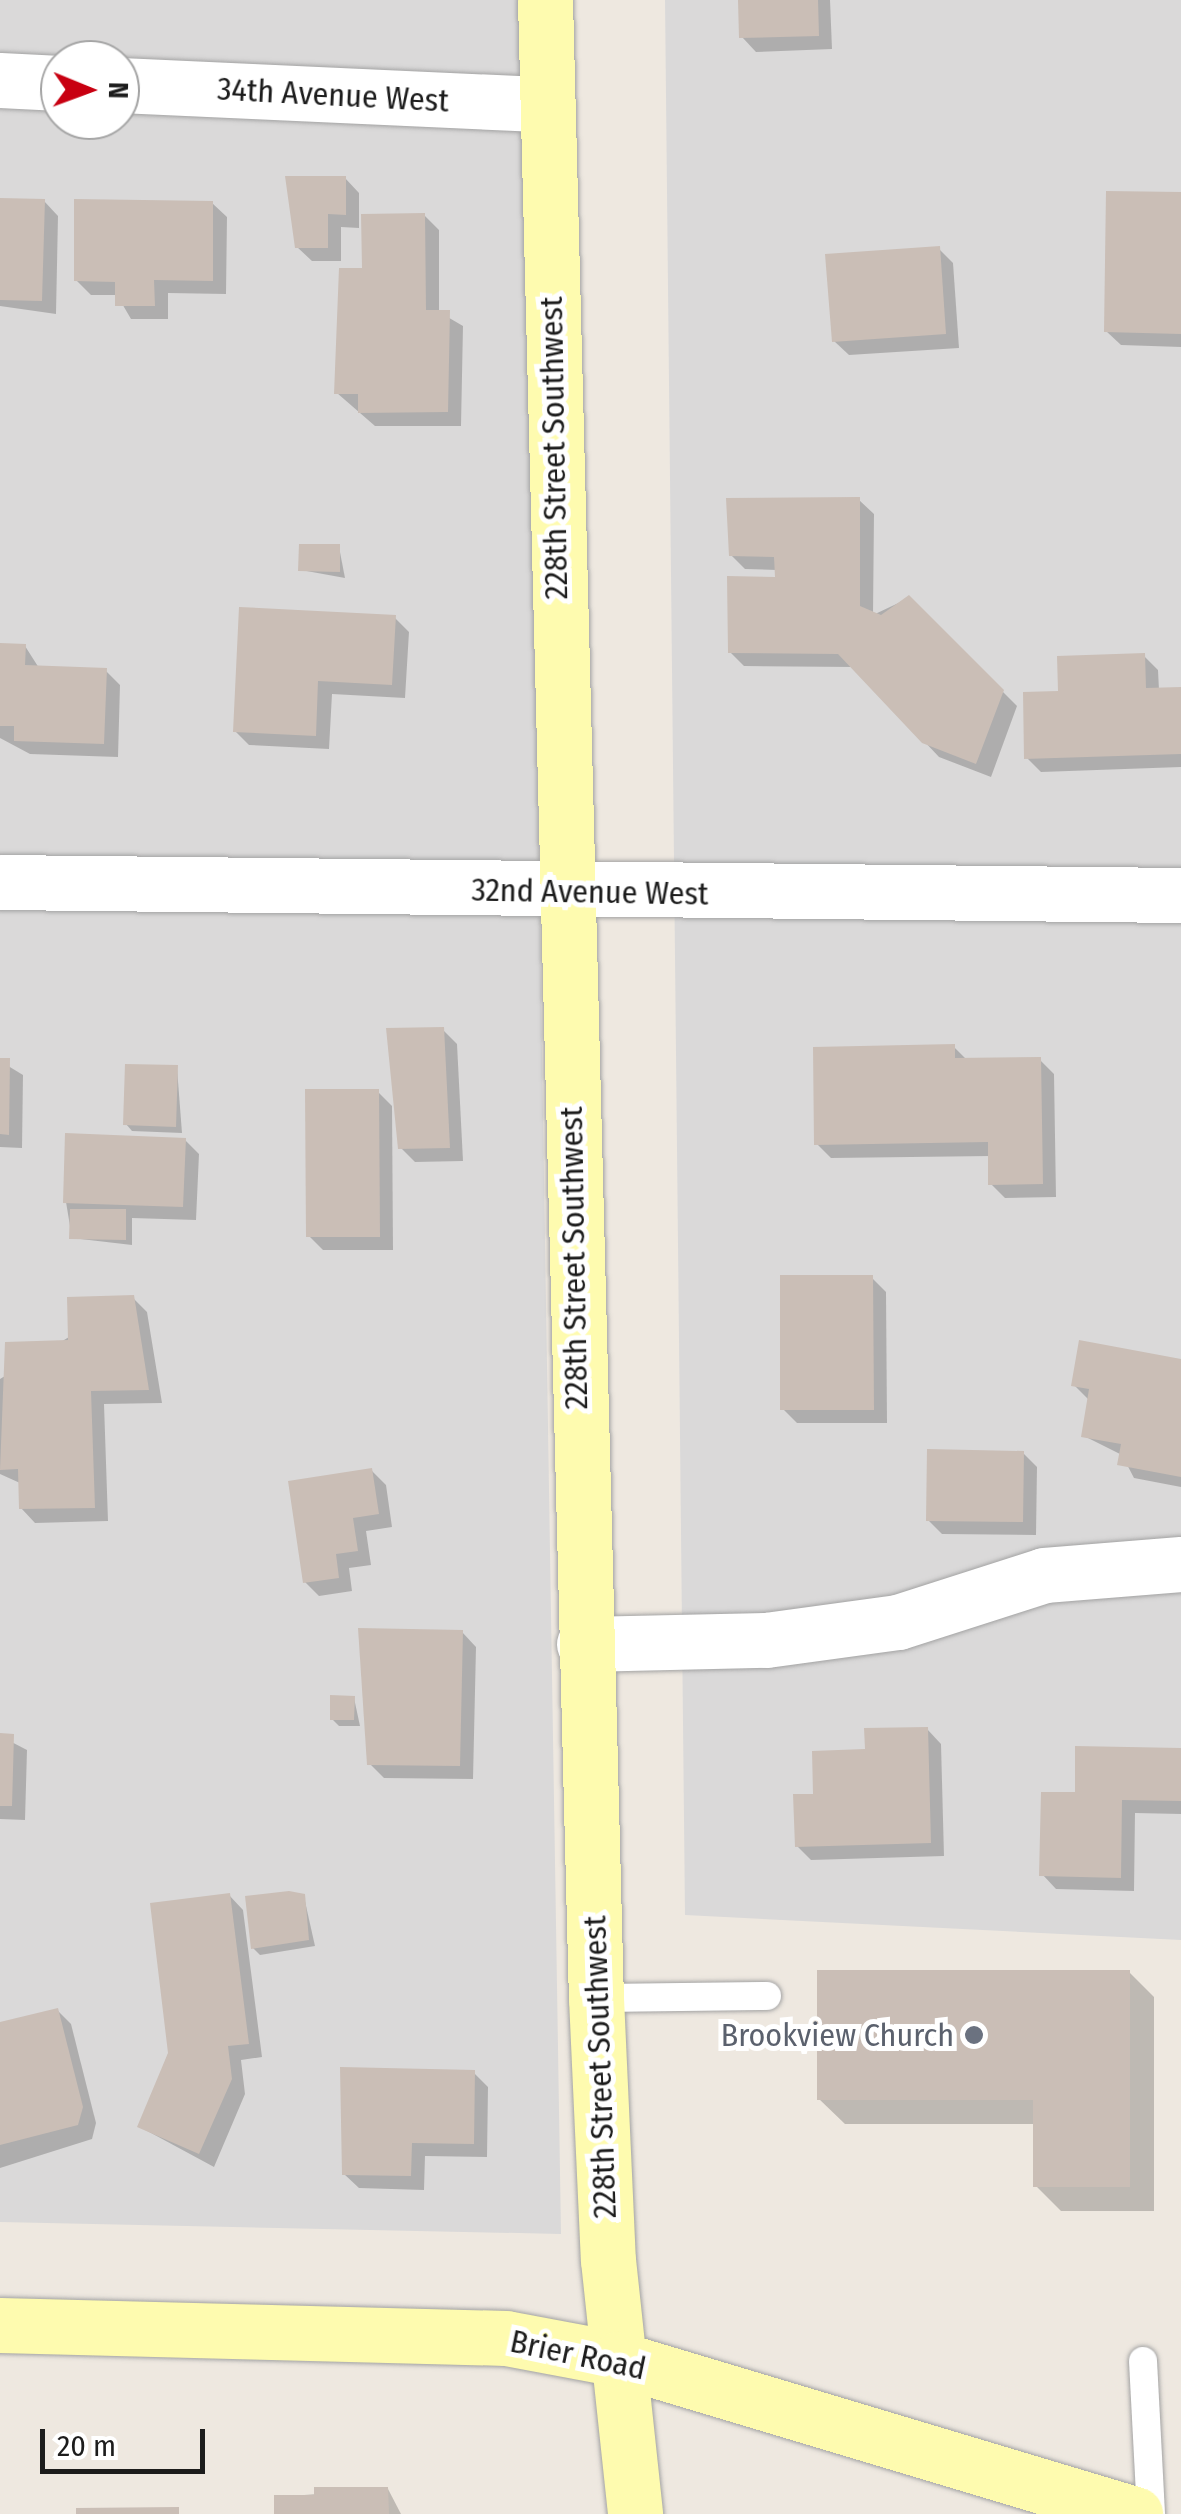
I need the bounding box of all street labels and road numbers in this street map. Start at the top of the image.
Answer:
street label: 34th Avenue West [216,70,450,120]
street label: 228th Street Southwest [532,296,576,600]
street label: 32nd Avenue West [471,871,709,913]
street label: 228th Street Southwest [552,1106,596,1410]
street label: 228th Street Southwest [576,1915,624,2219]
street label: Brier Road [507,2322,649,2388]

